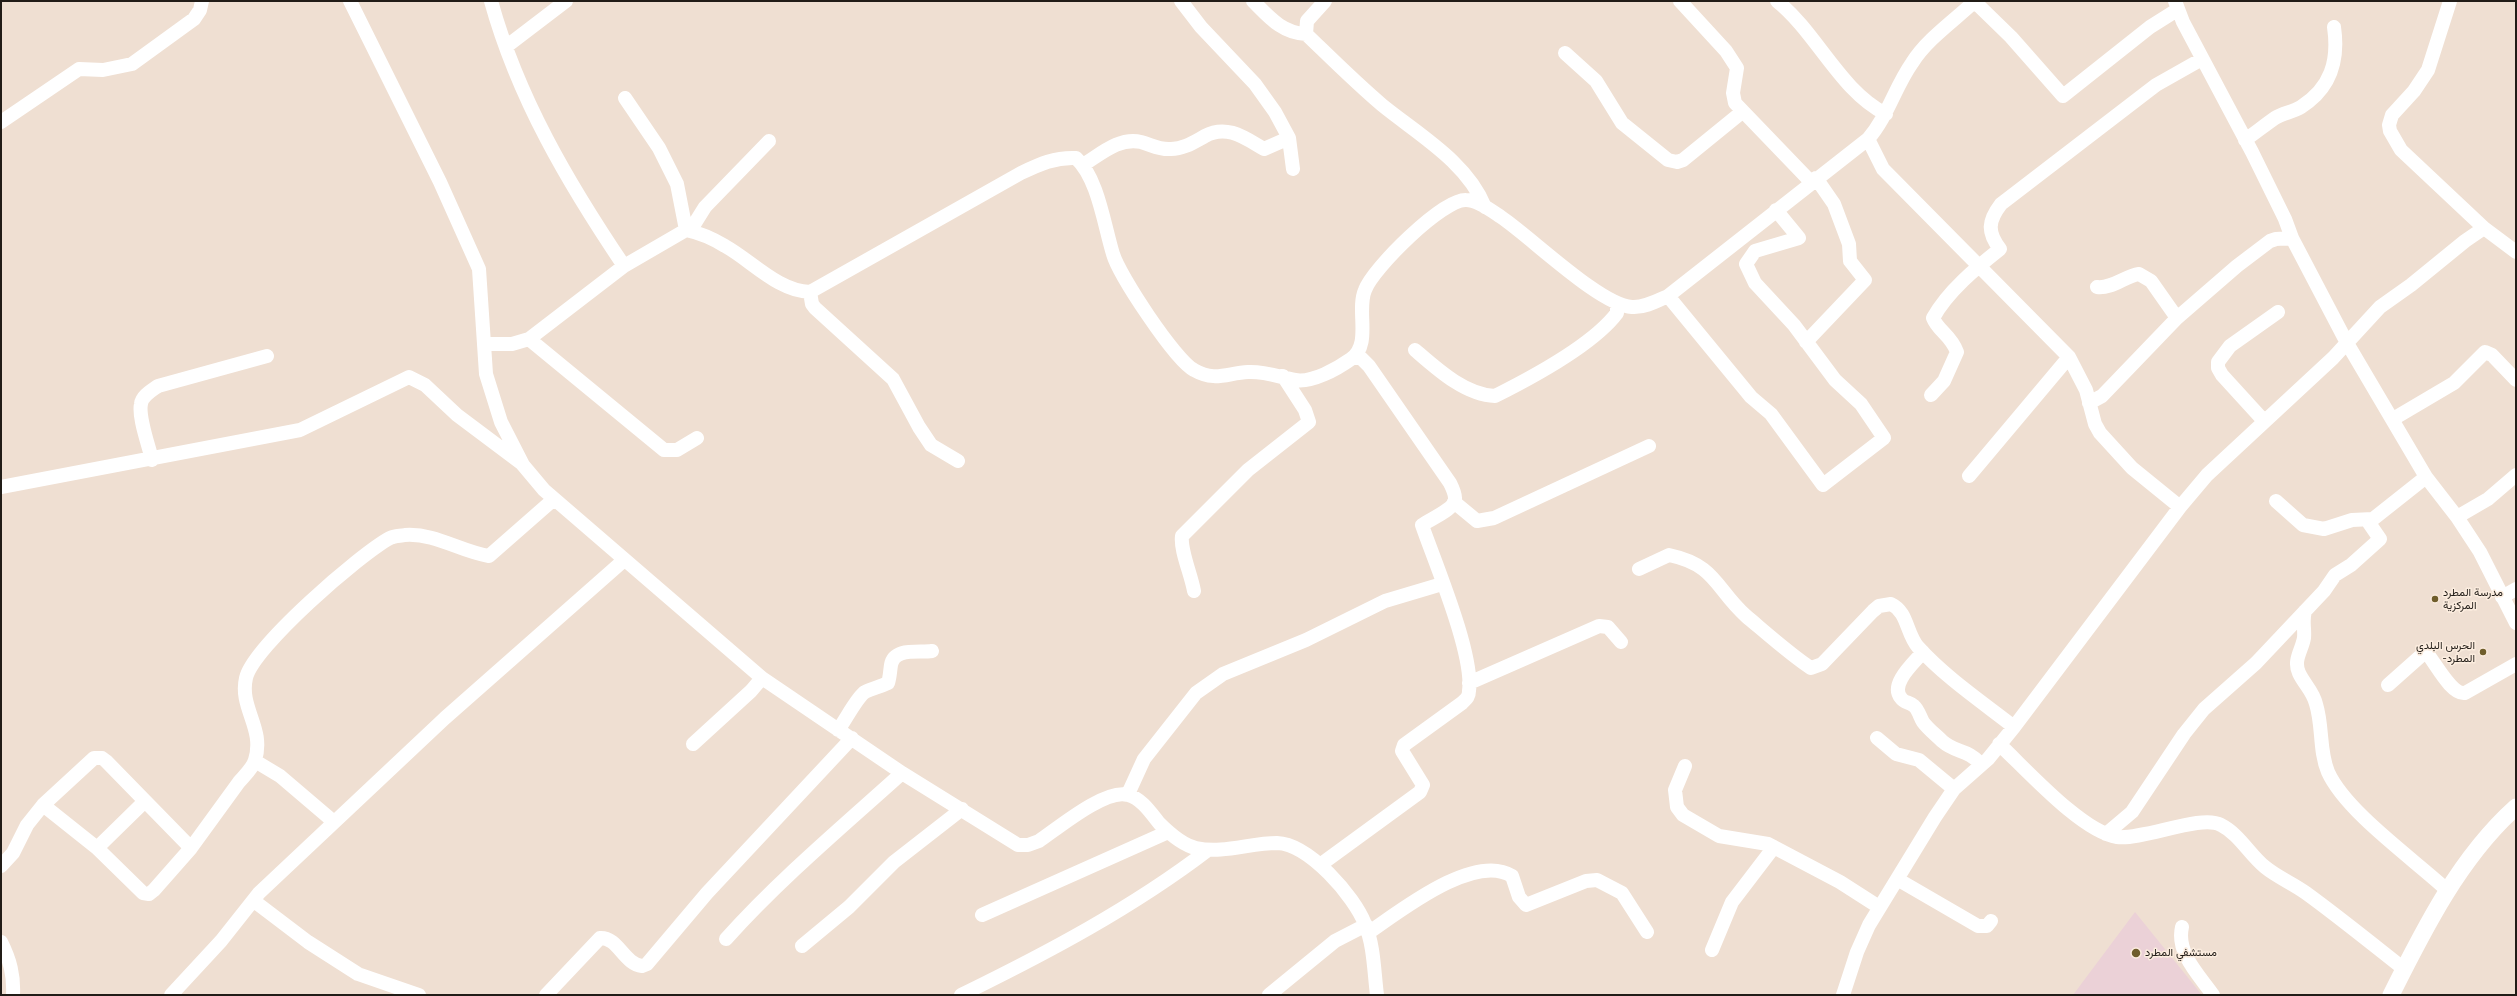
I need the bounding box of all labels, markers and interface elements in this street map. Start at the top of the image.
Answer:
place label: مدرسة المطرد المركزية [2443,586,2503,612]
marker: مدرسة المطرد المركزية [2430,594,2440,604]
place label: الحرس البلدي -المطرد [2416,639,2475,665]
marker: الحرس البلدي -المطرد [2478,647,2488,657]
place label: مستشفي المطرد [2145,946,2217,960]
marker: مستشفي المطرد [2130,947,2142,959]

